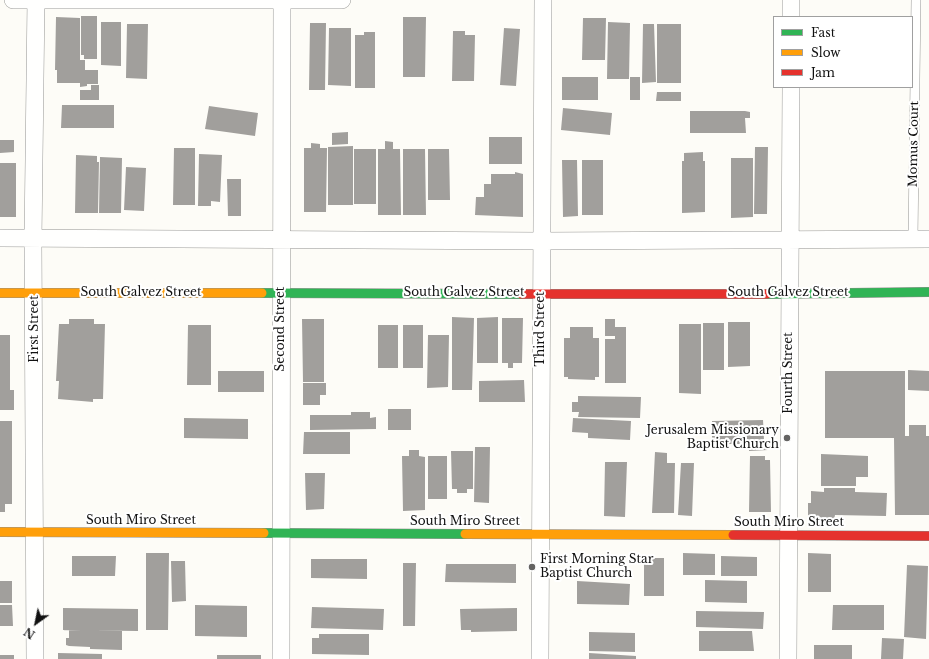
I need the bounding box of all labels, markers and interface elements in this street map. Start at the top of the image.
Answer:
legend [773,16,913,88]
text: Fast [811,25,835,40]
text: Slow [811,45,840,60]
text: Jam [811,65,835,80]
street label: Momus Court [906,101,922,187]
street label: South Galvez Street [81,286,201,300]
street label: South Galvez Street [404,286,524,300]
street label: South Galvez Street [728,286,848,300]
street label: Second Street [274,287,288,371]
street label: Third Street [534,291,548,367]
street label: First Street [28,295,42,363]
street label: Fourth Street [782,332,796,414]
place label: Jerusalem Missionary Baptist Church [646,424,779,452]
marker: Jerusalem Missionary Baptist Church [782,433,792,443]
street label: South Miro Street [86,514,196,528]
street label: South Miro Street [410,515,520,529]
street label: South Miro Street [734,516,844,530]
place label: First Morning Star Baptist Church [540,553,653,581]
marker: First Morning Star Baptist Church [527,562,537,572]
north arrow [16,603,56,643]
text: N [21,624,38,642]

